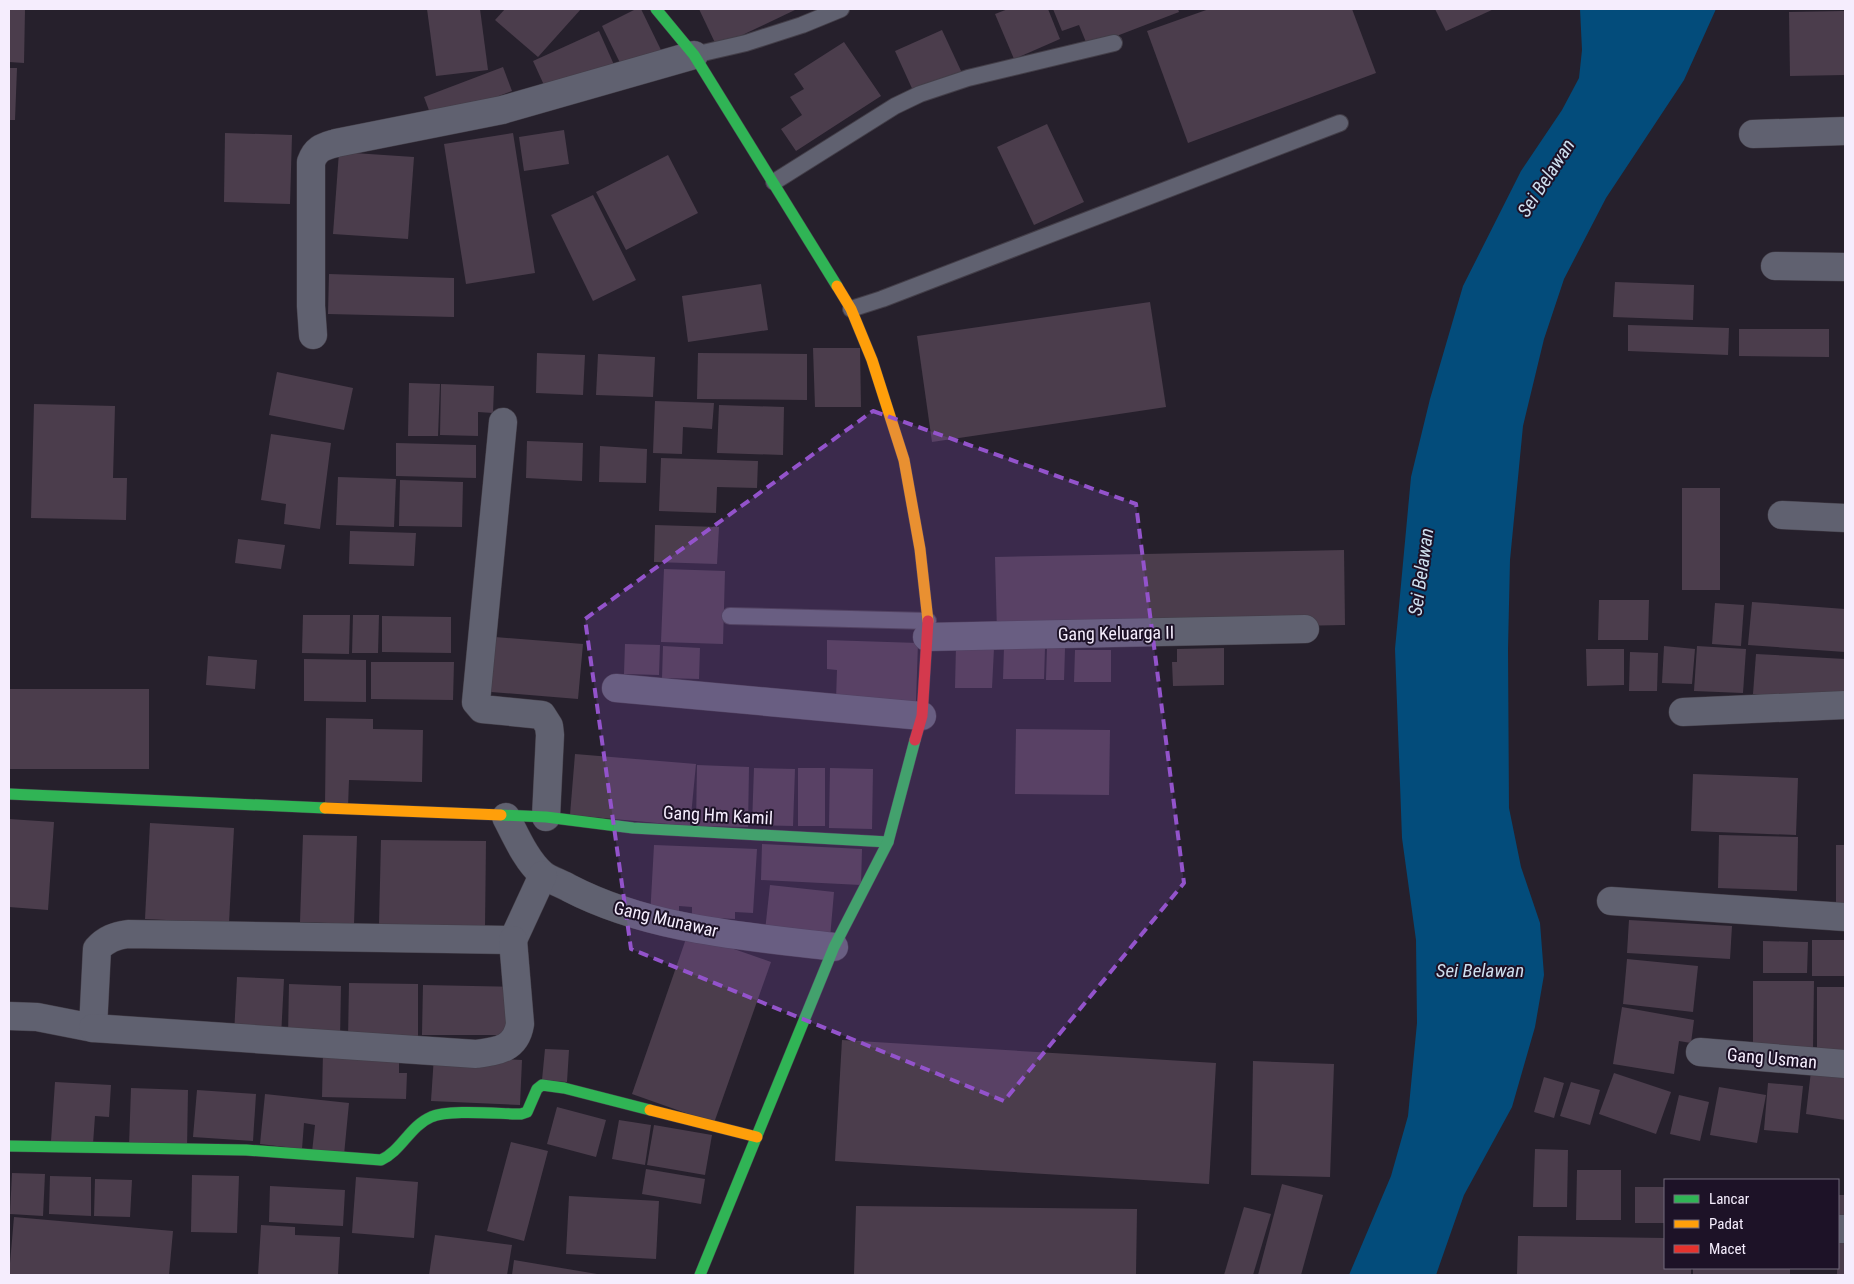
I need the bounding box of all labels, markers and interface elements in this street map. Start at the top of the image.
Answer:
water label: Sei Belawan [1512,135,1580,221]
water label: Sei Belawan [1403,527,1439,617]
street label: Gang Keluarga II [1058,621,1174,645]
street label: Gang Hm Kamil [662,802,774,828]
street label: Gang Munawar [612,897,721,941]
water label: Sei Belawan [1436,959,1524,982]
street label: Gang Usman [1726,1044,1818,1072]
legend [1664,1179,1839,1269]
text: Lancar [1709,1190,1750,1208]
text: Padat [1709,1215,1743,1233]
text: Macet [1709,1240,1746,1258]

